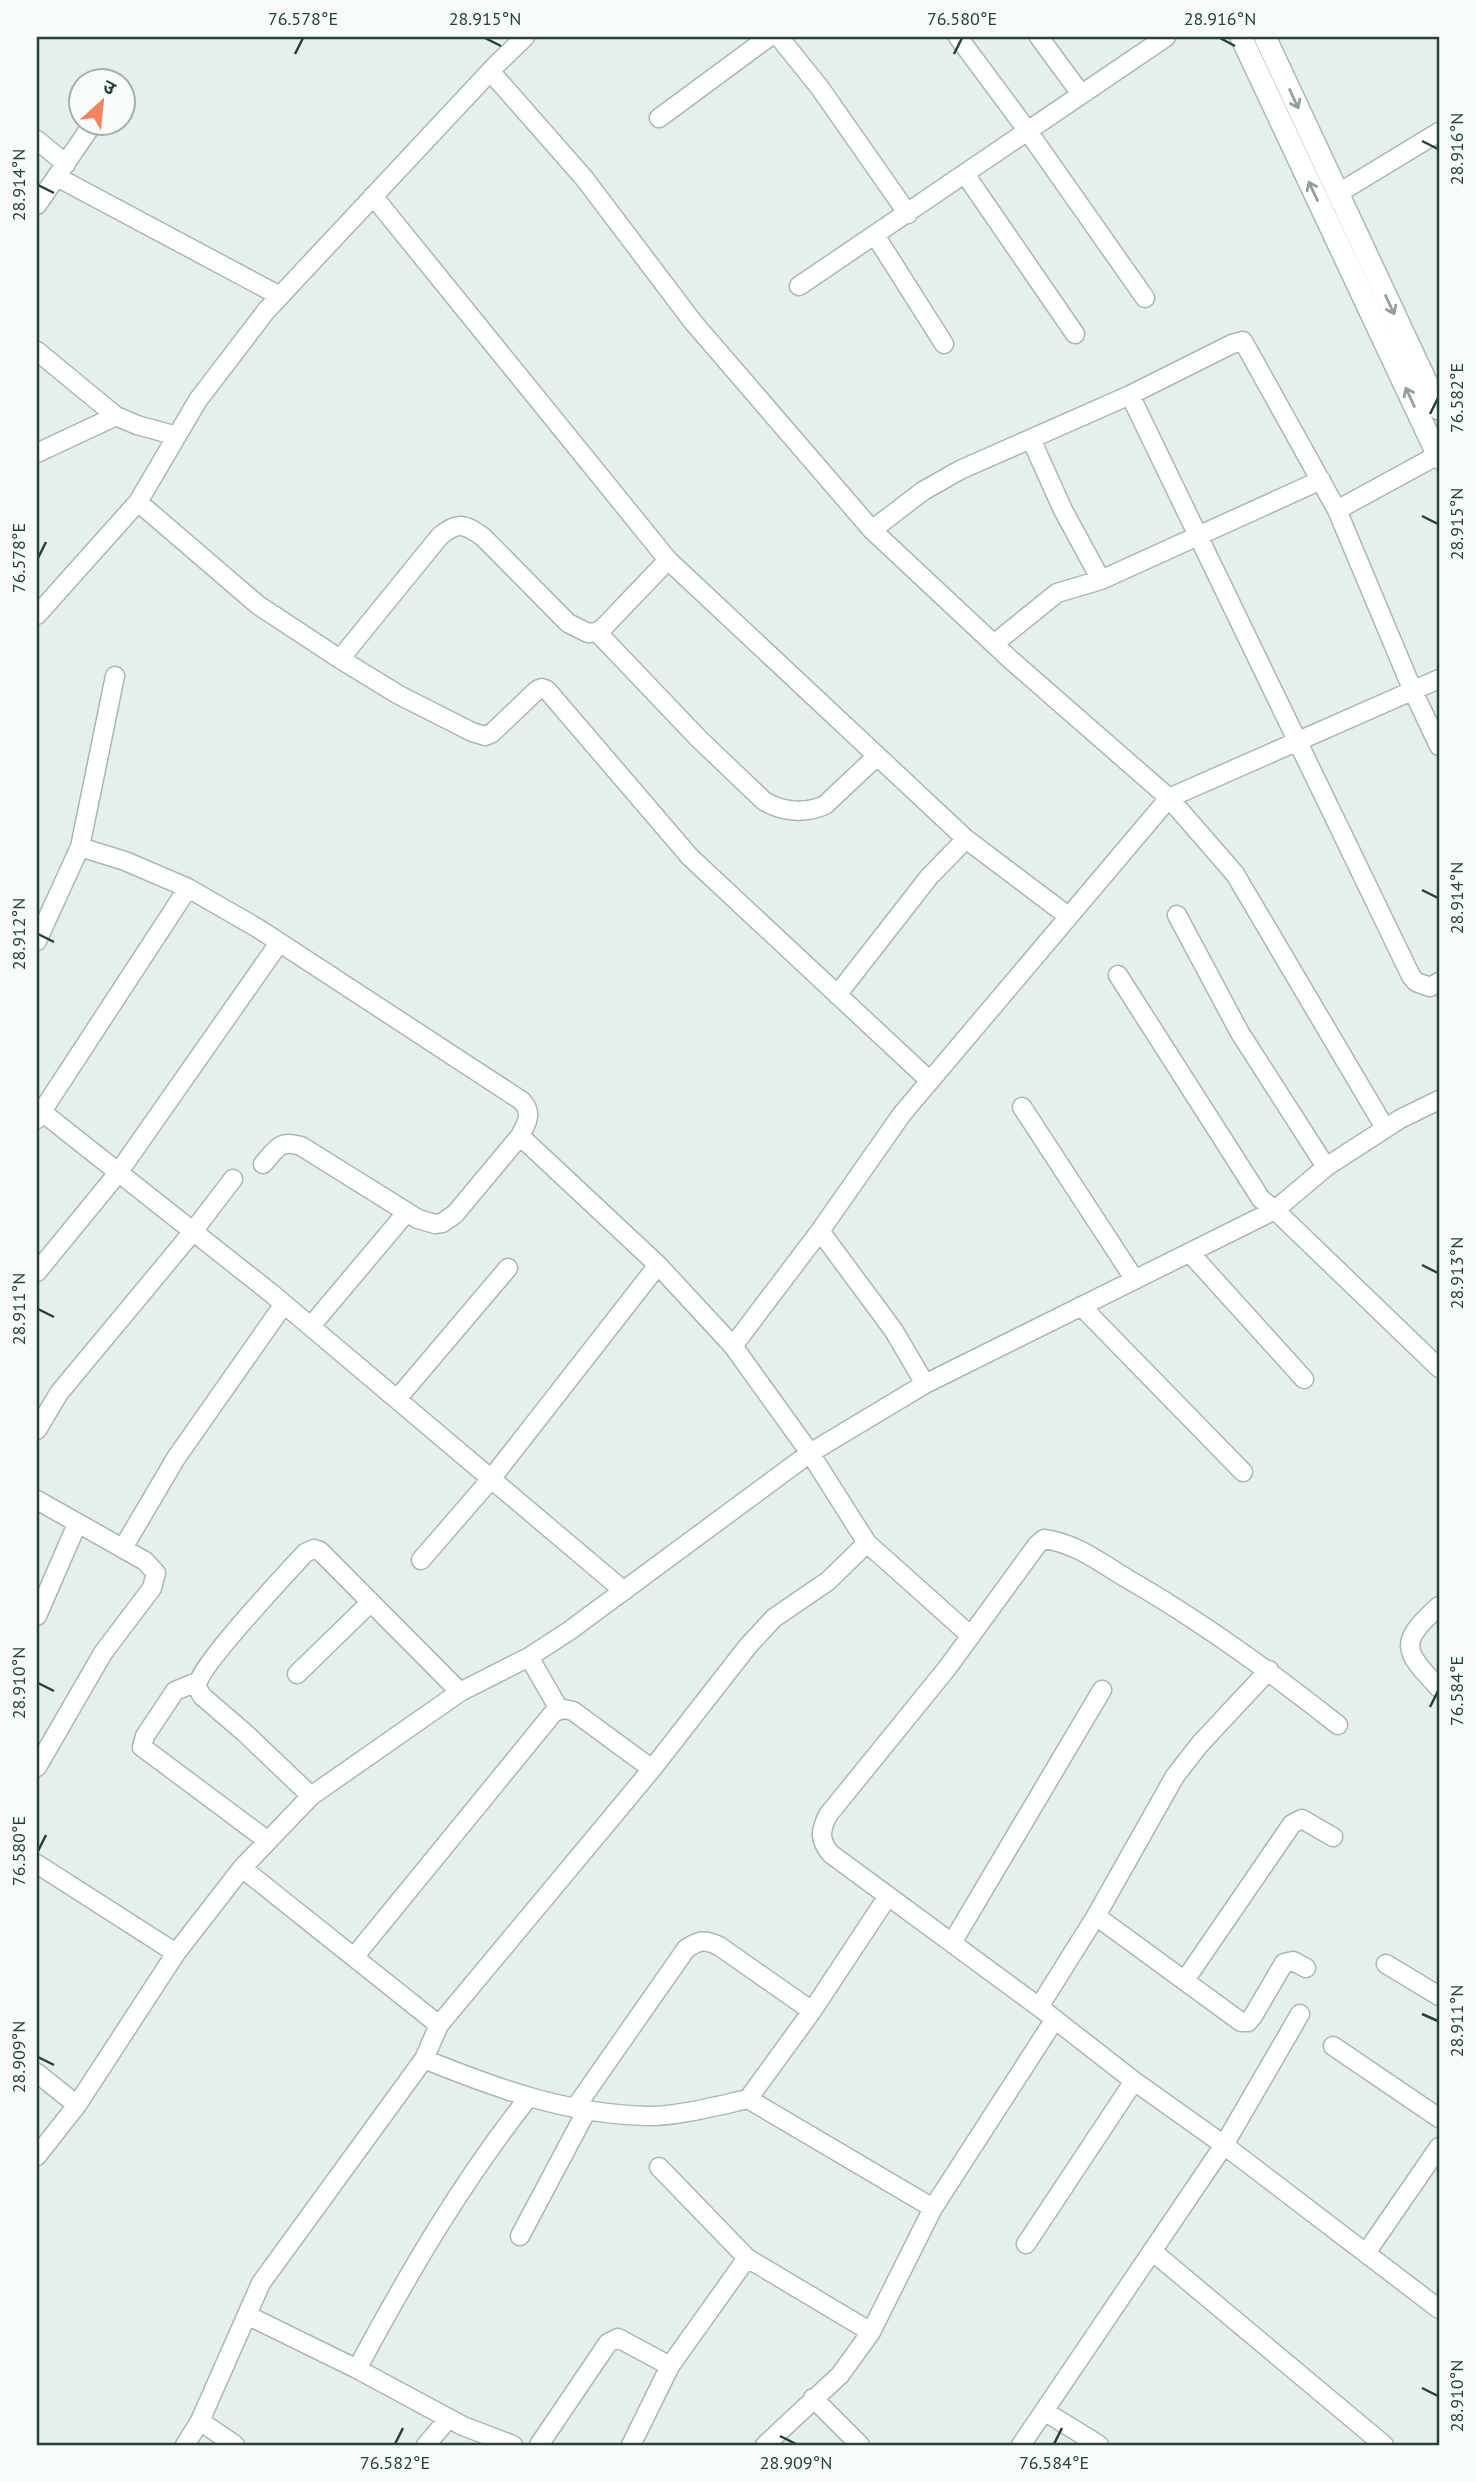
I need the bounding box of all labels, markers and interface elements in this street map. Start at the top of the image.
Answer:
text: 76.578°E [268,7,338,30]
text: 28.915°N [449,7,521,30]
text: 76.580°E [927,7,997,30]
text: 28.916°N [1184,7,1256,30]
north arrow [66,66,136,136]
text: उ [99,74,121,100]
one-way arrow [1288,88,1301,109]
text: 28.916°N [1445,113,1468,185]
text: 28.914°N [7,149,30,221]
one-way arrow [1306,181,1319,202]
one-way arrow [1384,294,1397,315]
text: 76.582°E [1445,363,1468,433]
one-way arrow [1403,387,1416,408]
text: 28.915°N [1445,488,1468,560]
text: 76.578°E [7,523,30,593]
text: 28.914°N [1445,862,1468,934]
text: 28.912°N [7,898,30,970]
text: 28.913°N [1445,1237,1468,1309]
text: 28.911°N [7,1273,30,1345]
text: 28.910°N [7,1647,30,1719]
text: 76.584°E [1445,1656,1468,1726]
text: 76.580°E [7,1816,30,1886]
text: 28.911°N [1445,1985,1468,2057]
text: 28.909°N [7,2021,30,2093]
text: 28.910°N [1445,2360,1468,2432]
text: 76.582°E [360,2451,430,2474]
text: 28.909°N [760,2451,832,2474]
text: 76.584°E [1019,2451,1089,2474]

